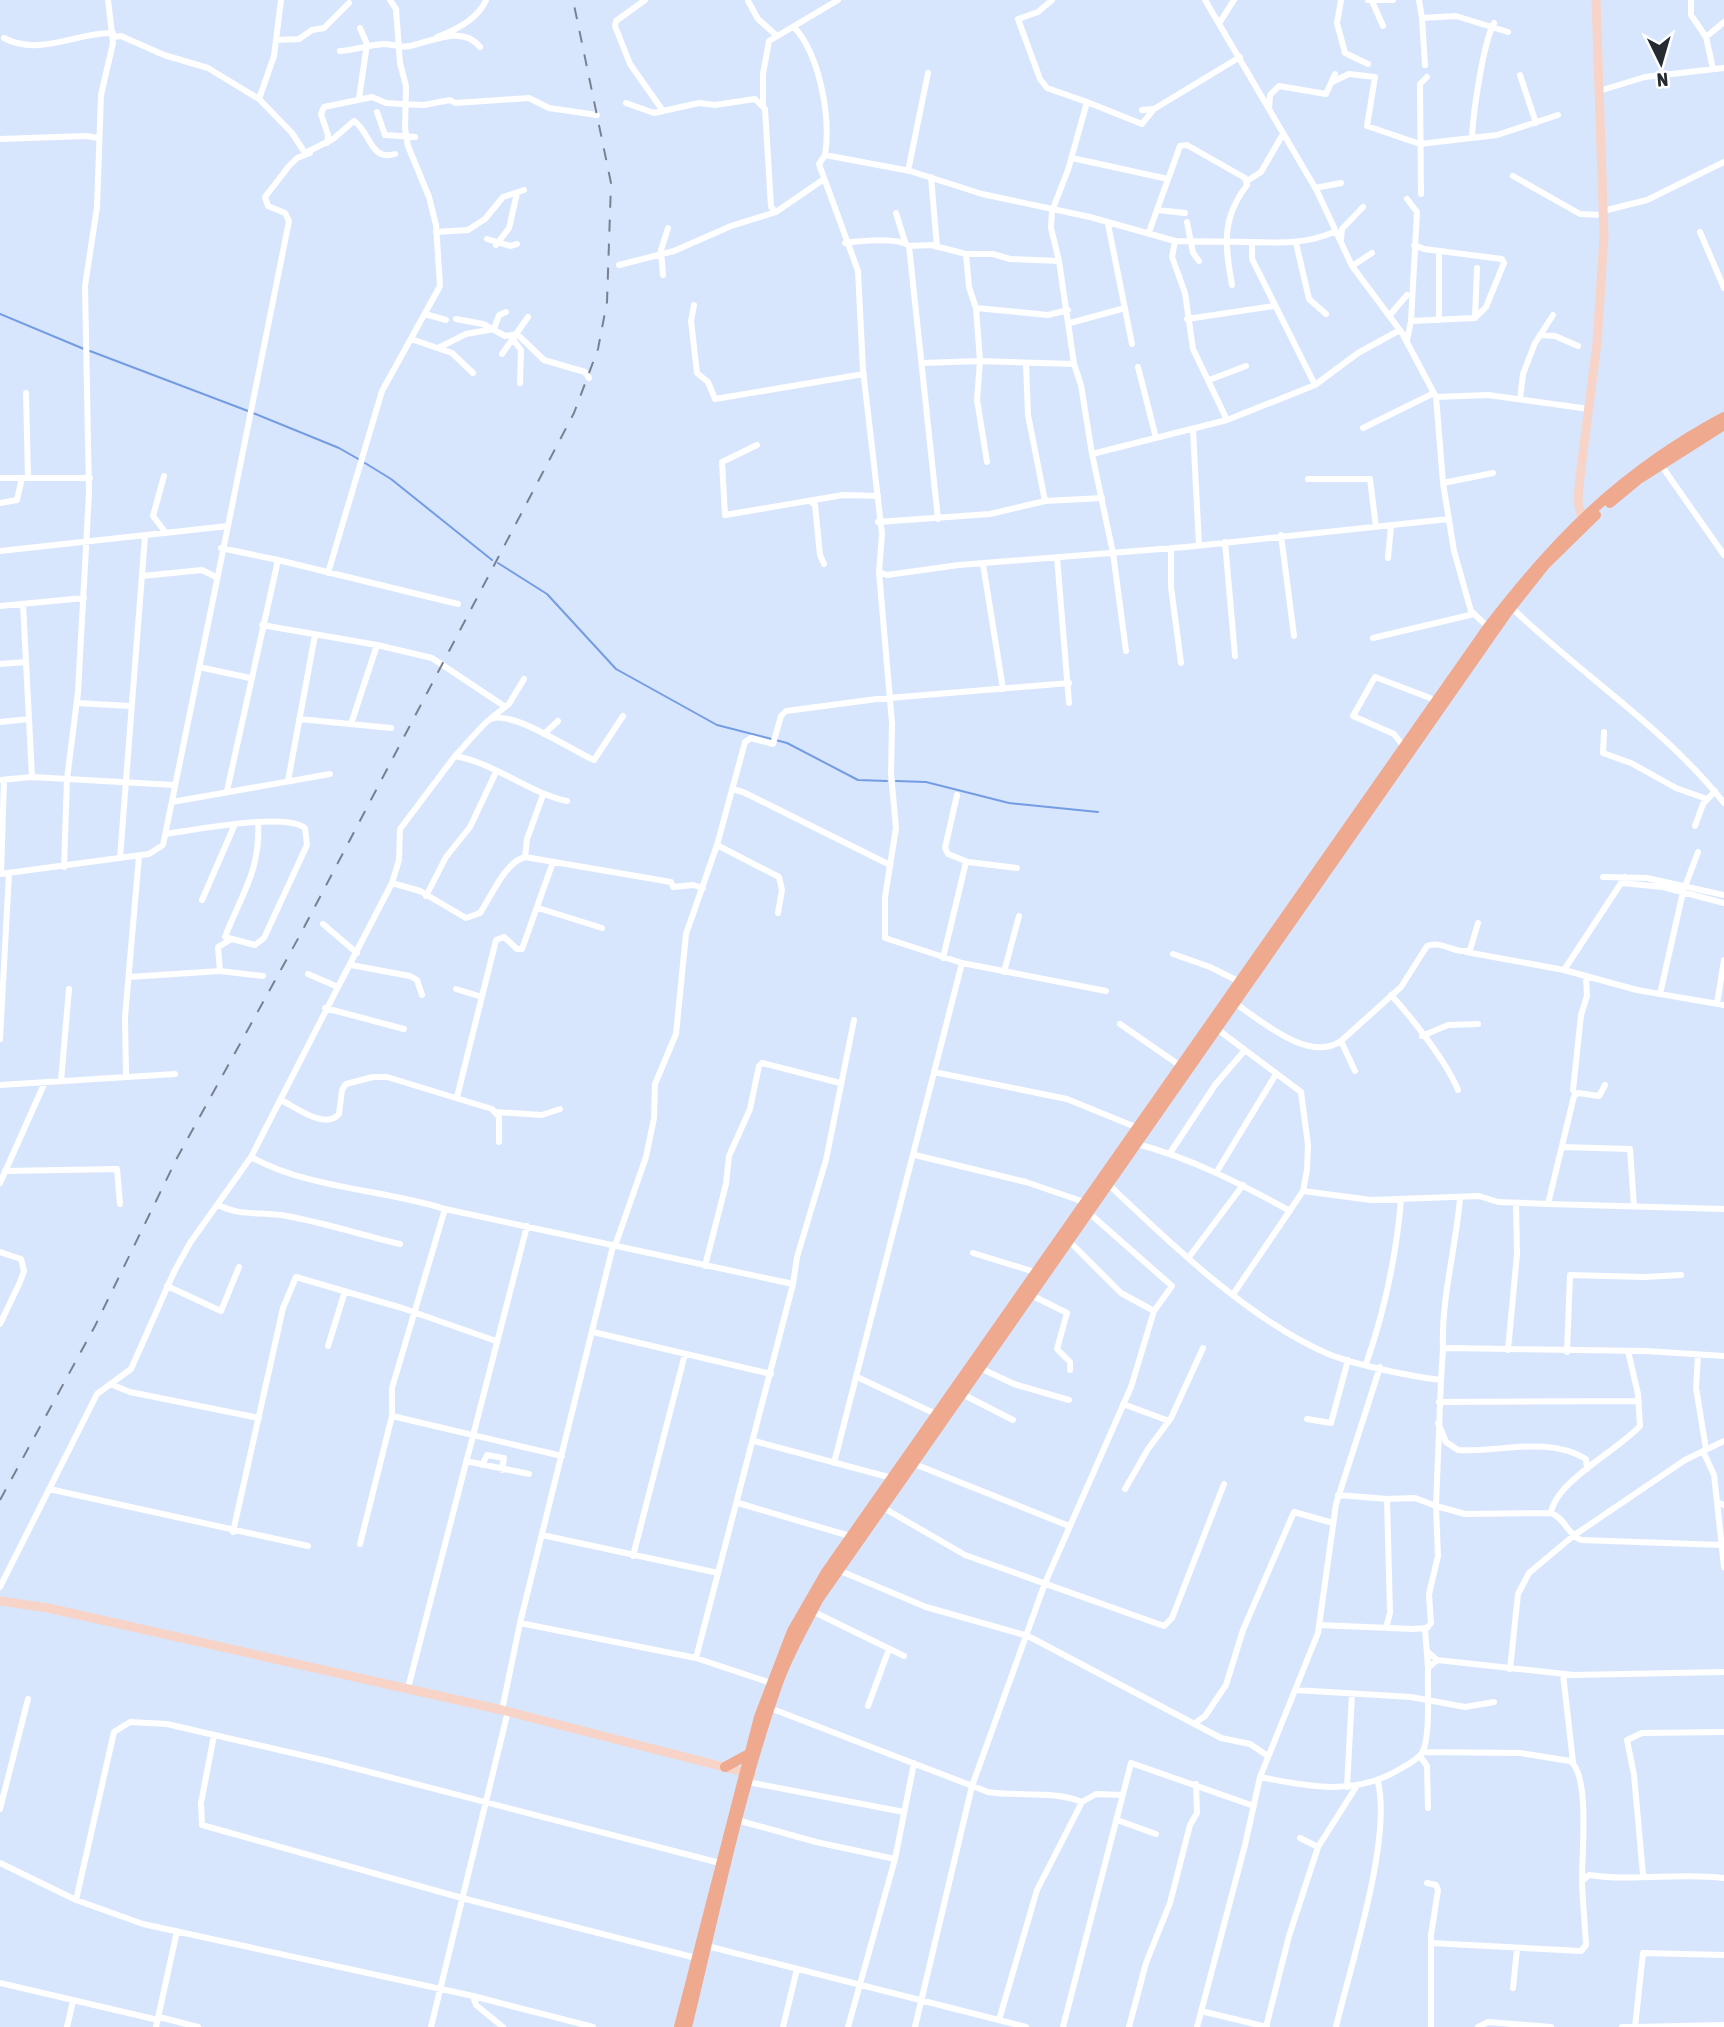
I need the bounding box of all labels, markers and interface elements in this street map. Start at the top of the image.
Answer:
north arrow [1626,28,1696,98]
text: N [1656,68,1669,91]

